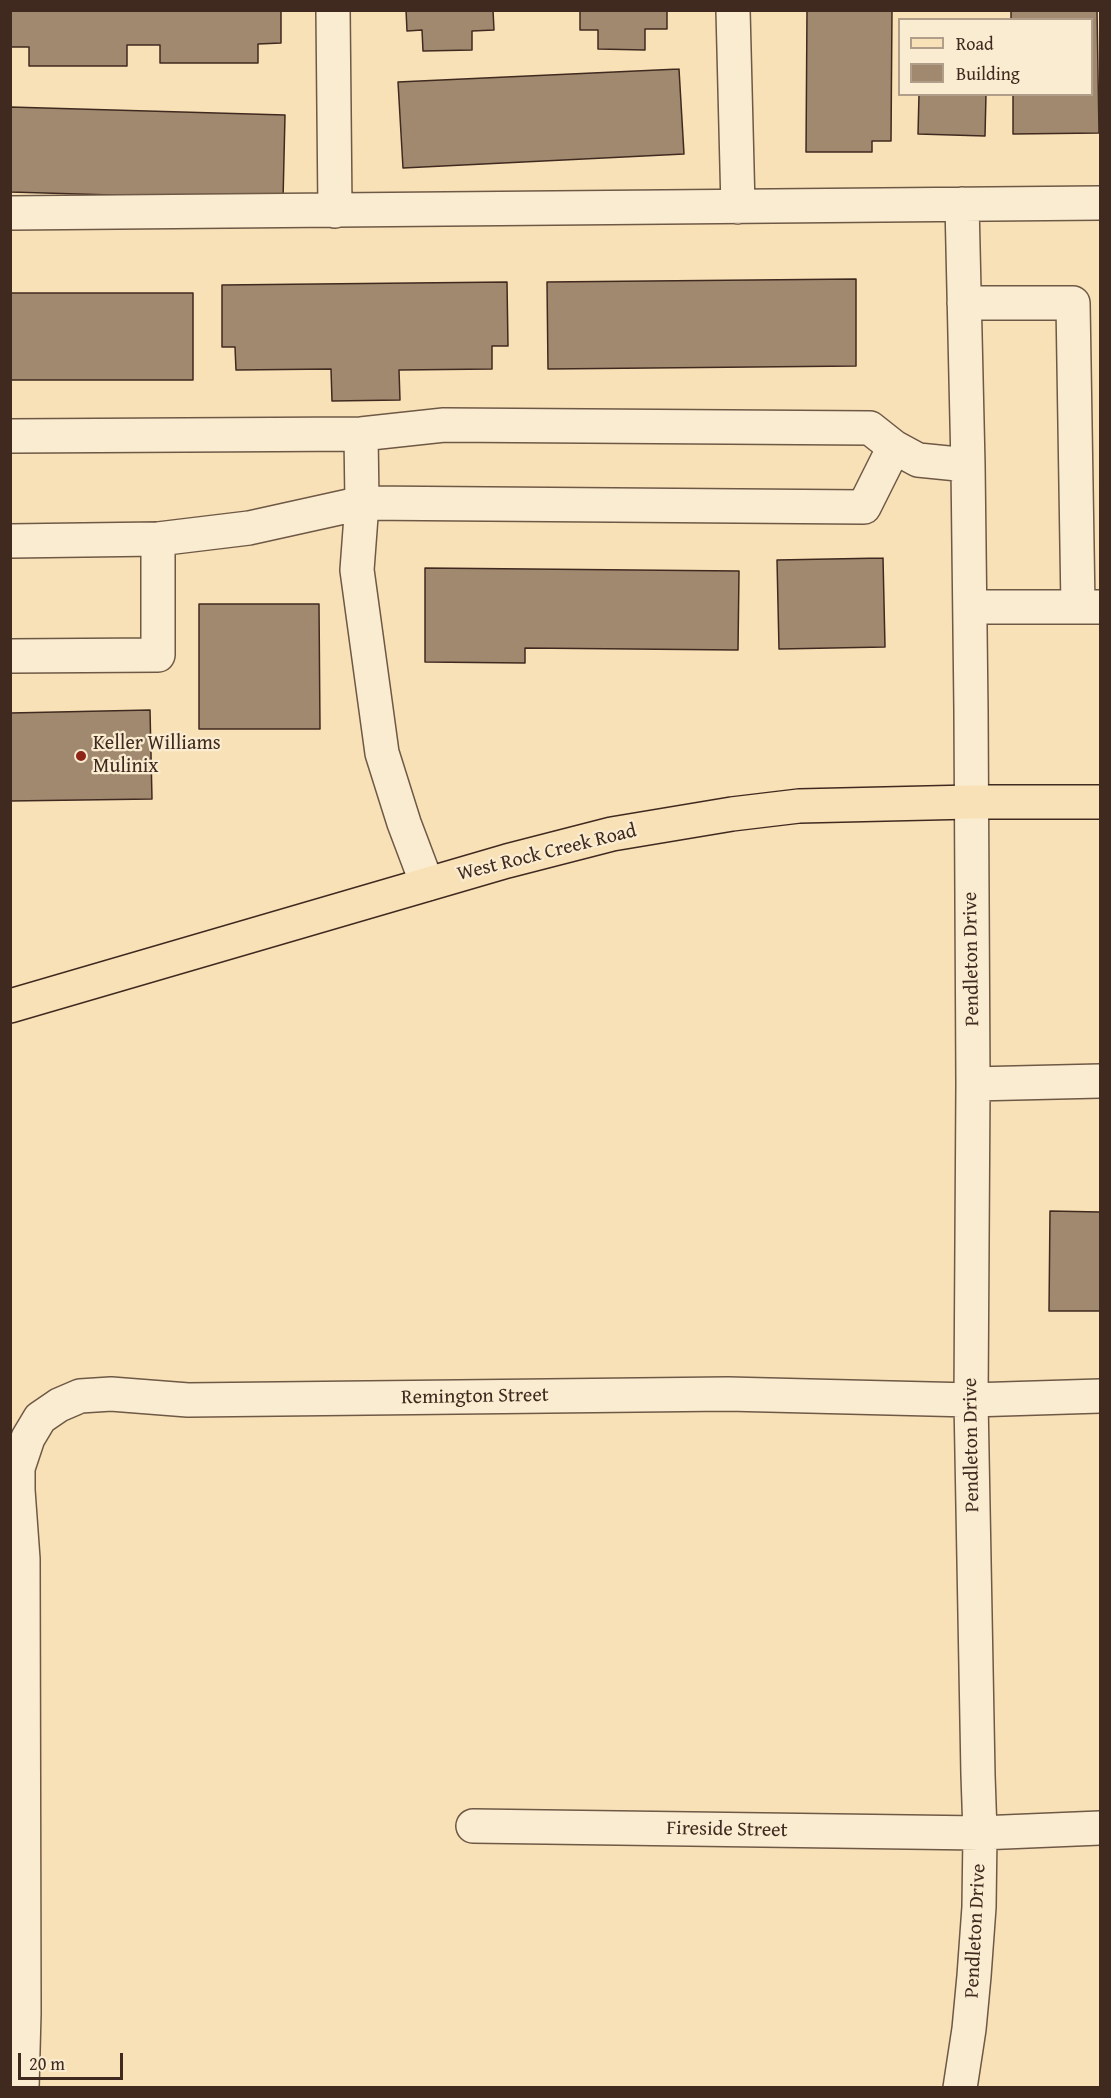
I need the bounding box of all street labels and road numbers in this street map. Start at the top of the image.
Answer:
street label: West Rock Creek Road [455,819,639,887]
street label: Pendleton Drive [959,891,985,1027]
street label: Pendleton Drive [959,1377,985,1513]
street label: Remington Street [401,1384,549,1410]
street label: Fireside Street [666,1817,788,1843]
street label: Pendleton Drive [960,1863,992,1999]

